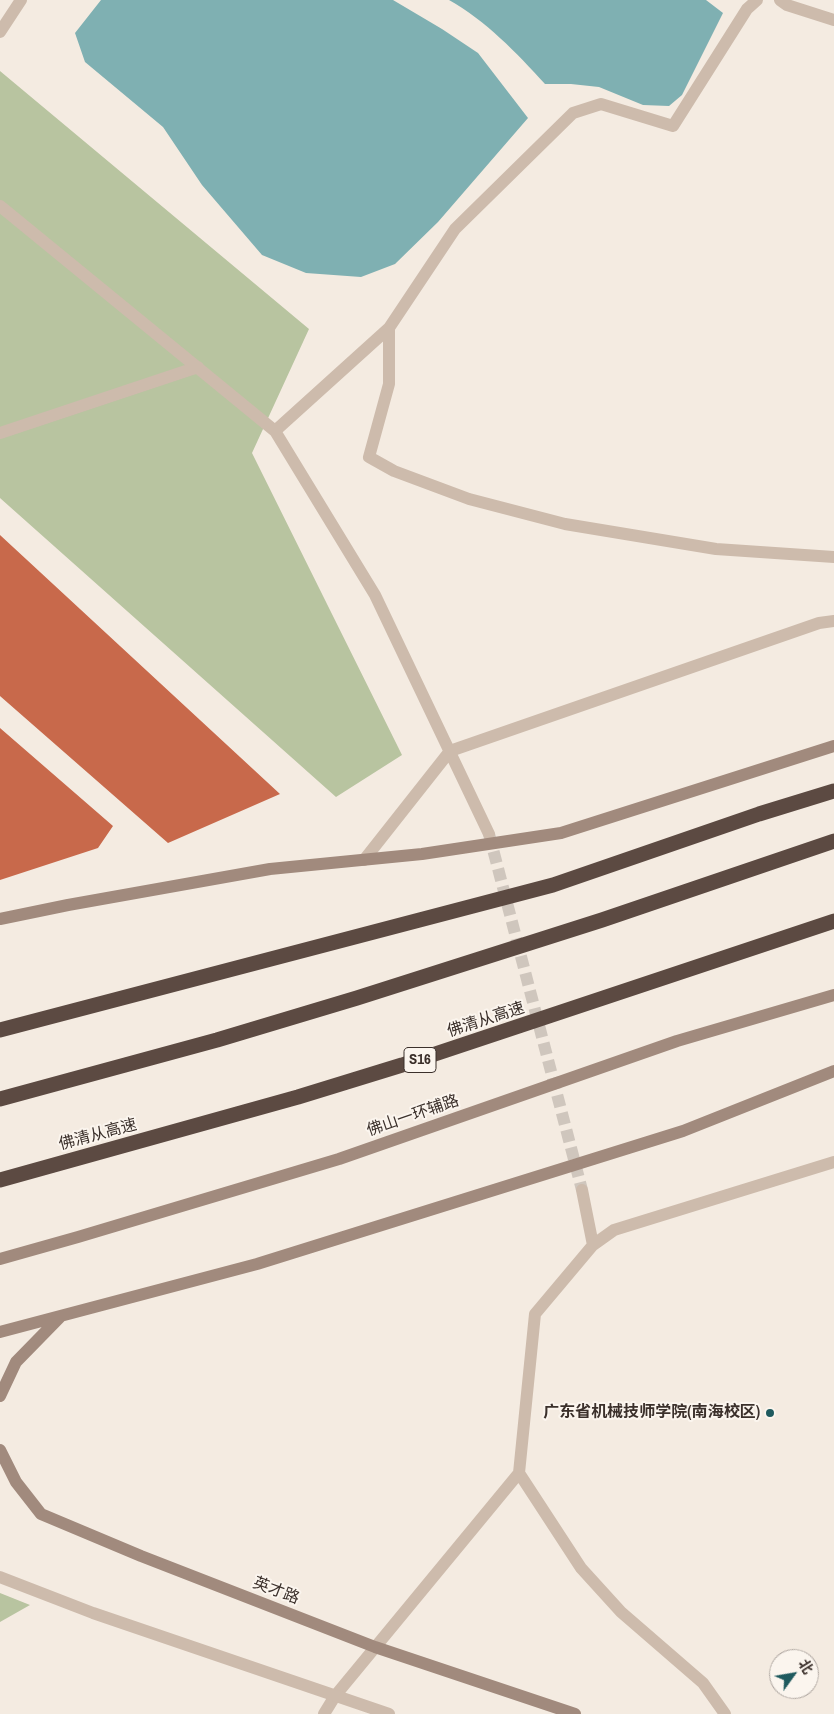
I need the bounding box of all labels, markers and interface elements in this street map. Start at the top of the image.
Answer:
street label: 佛清从高速 [445,999,527,1041]
road number: S16 [404,1048,436,1072]
street label: 佛山一环辅路 [364,1091,462,1141]
street label: 佛清从高速 [57,1115,139,1155]
place label: 广东省机械技师学院(南海校区) [543,1403,760,1423]
marker: 广东省机械技师学院(南海校区) [764,1407,776,1419]
street label: 英才路 [250,1573,302,1609]
north arrow [769,1649,819,1699]
text: 北 [795,1656,817,1677]

